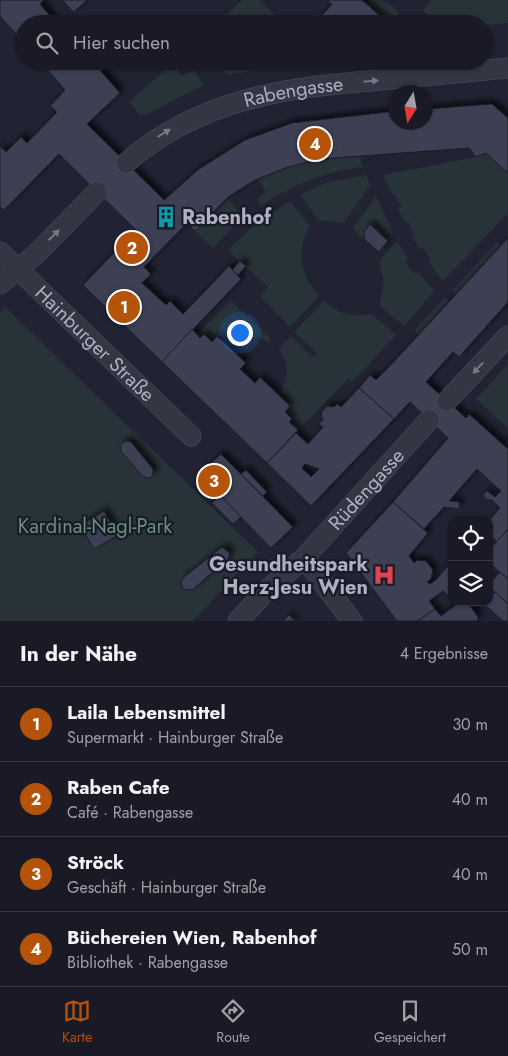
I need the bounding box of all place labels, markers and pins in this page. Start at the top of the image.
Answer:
pin: 4 [299,125,331,163]
place label: Rabenhof [182,203,272,232]
building icon: Rabenhof [153,204,179,230]
pin: 2 [116,229,148,267]
pin: 1 [108,288,140,326]
pin: 3 [198,462,230,500]
place label: Gesundheitspark Herz-Jesu Wien [209,550,368,602]
hospital icon: Gesundheitspark Herz-Jesu Wien [371,562,397,588]

